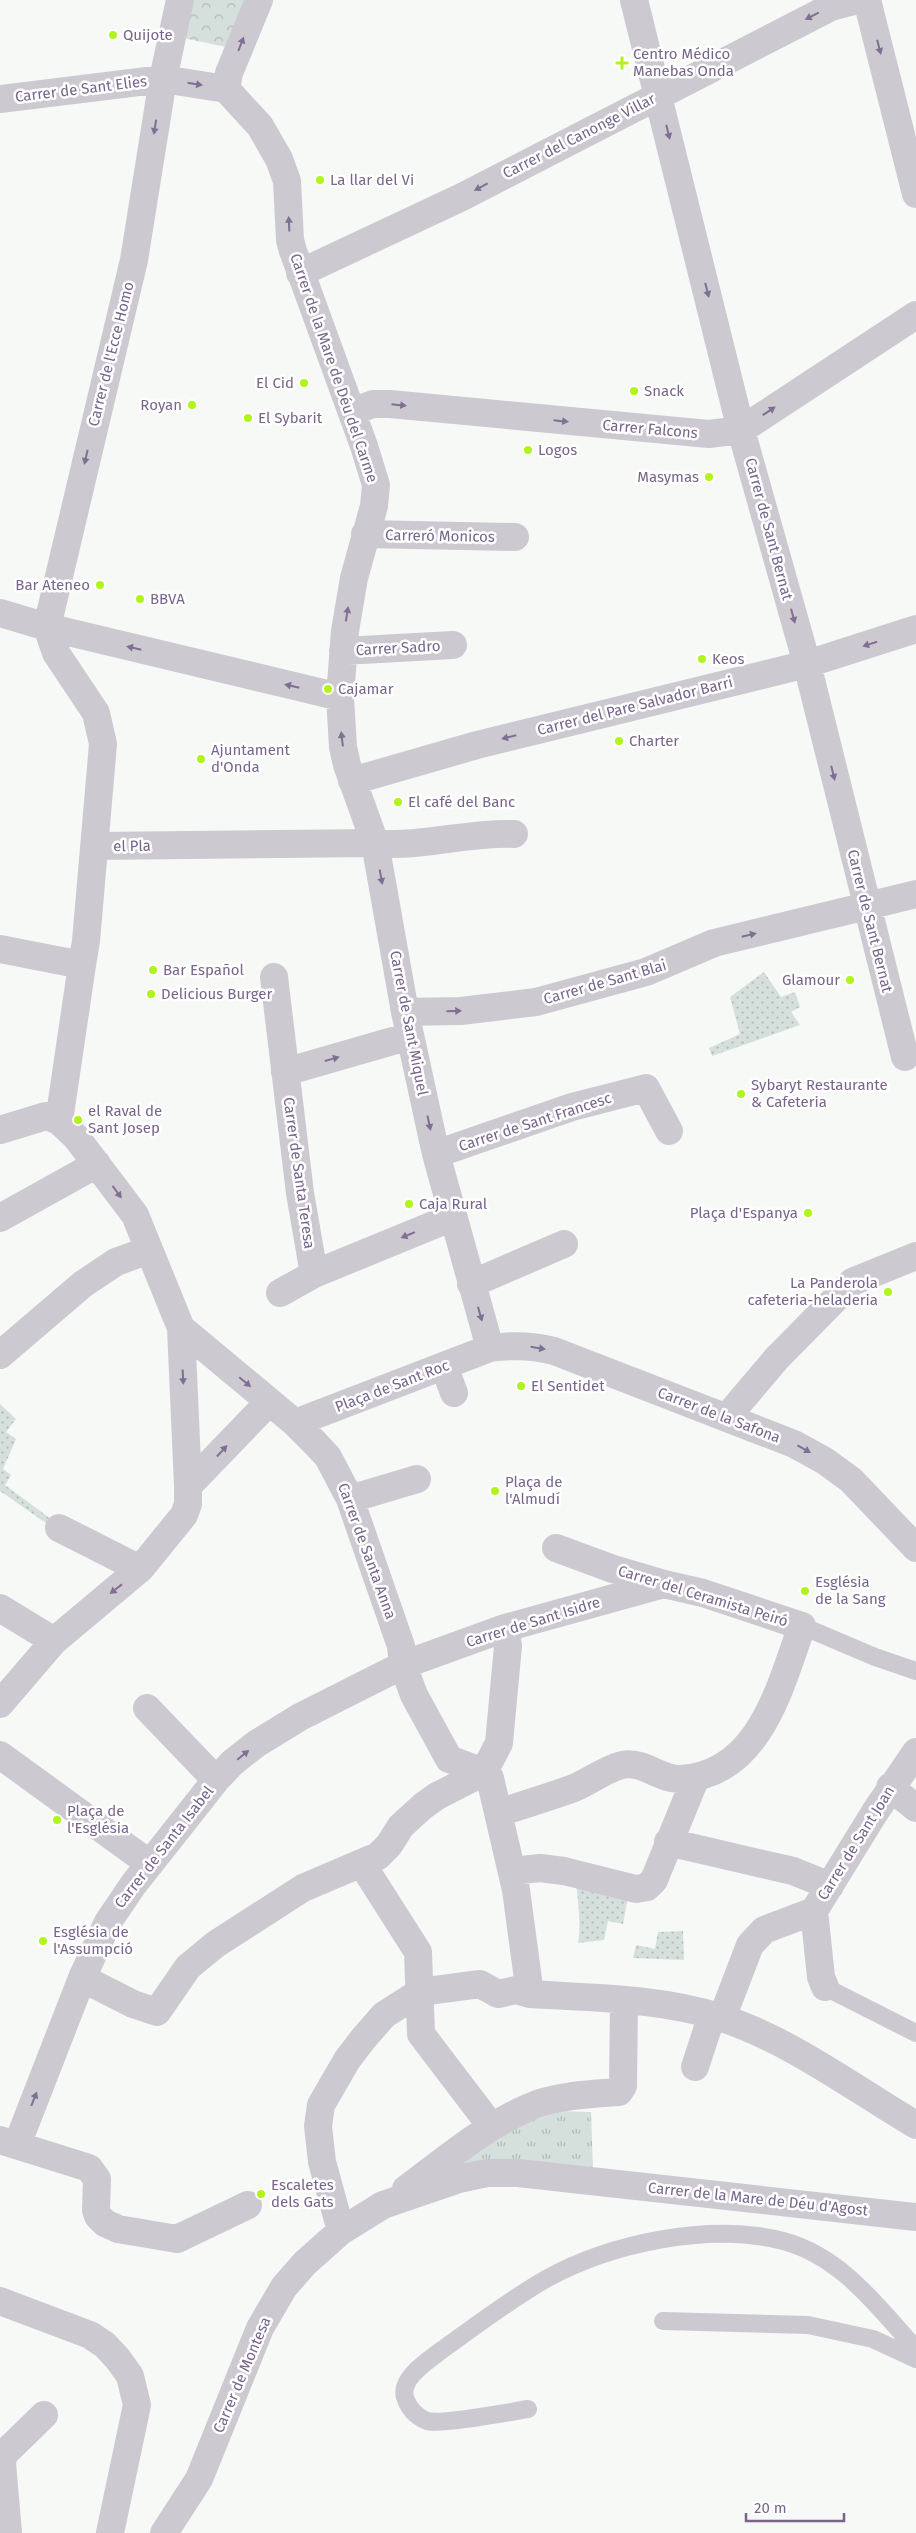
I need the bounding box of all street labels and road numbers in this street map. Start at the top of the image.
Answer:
street label: Carrer de Sant Elies [14,72,148,106]
street label: Carrer del Canonge Villar [500,90,658,182]
street label: Carrer de la Mare de Déu del Carme [286,251,382,485]
street label: Carrer de l'Ecce Homo [84,280,138,428]
street label: Carrer Falcons [602,416,698,442]
street label: Carrer de Sant Bernat [741,456,797,603]
street label: Carreró Monicos [385,526,495,546]
street label: Carrer Sadro [355,637,441,659]
street label: Carrer del Pare Salvador Barri [535,673,735,739]
street label: el Pla [113,837,151,855]
street label: Carrer de Sant Bernat [844,848,897,995]
street label: Carrer de Sant Miquel [386,949,432,1098]
street label: Carrer de Sant Blai [542,956,668,1008]
street label: Carrer de Sant Francesc [456,1089,614,1155]
street label: Carrer de Santa Teresa [279,1096,319,1250]
street label: Plaça de Sant Roc [332,1356,452,1416]
street label: Carrer de la Safona [655,1383,783,1447]
street label: Carrer de Santa Anna [334,1480,400,1622]
street label: Carrer del Ceramista Peiró [616,1562,790,1630]
street label: Carrer de Sant Isidre [464,1593,602,1651]
street label: Carrer de Santa Isabel [111,1782,218,1912]
street label: Carrer de Sant Joan [814,1783,898,1903]
street label: Carrer de la Mare de Déu d'Agost [647,2178,869,2220]
street label: Carrer de Montesa [209,2314,275,2436]

